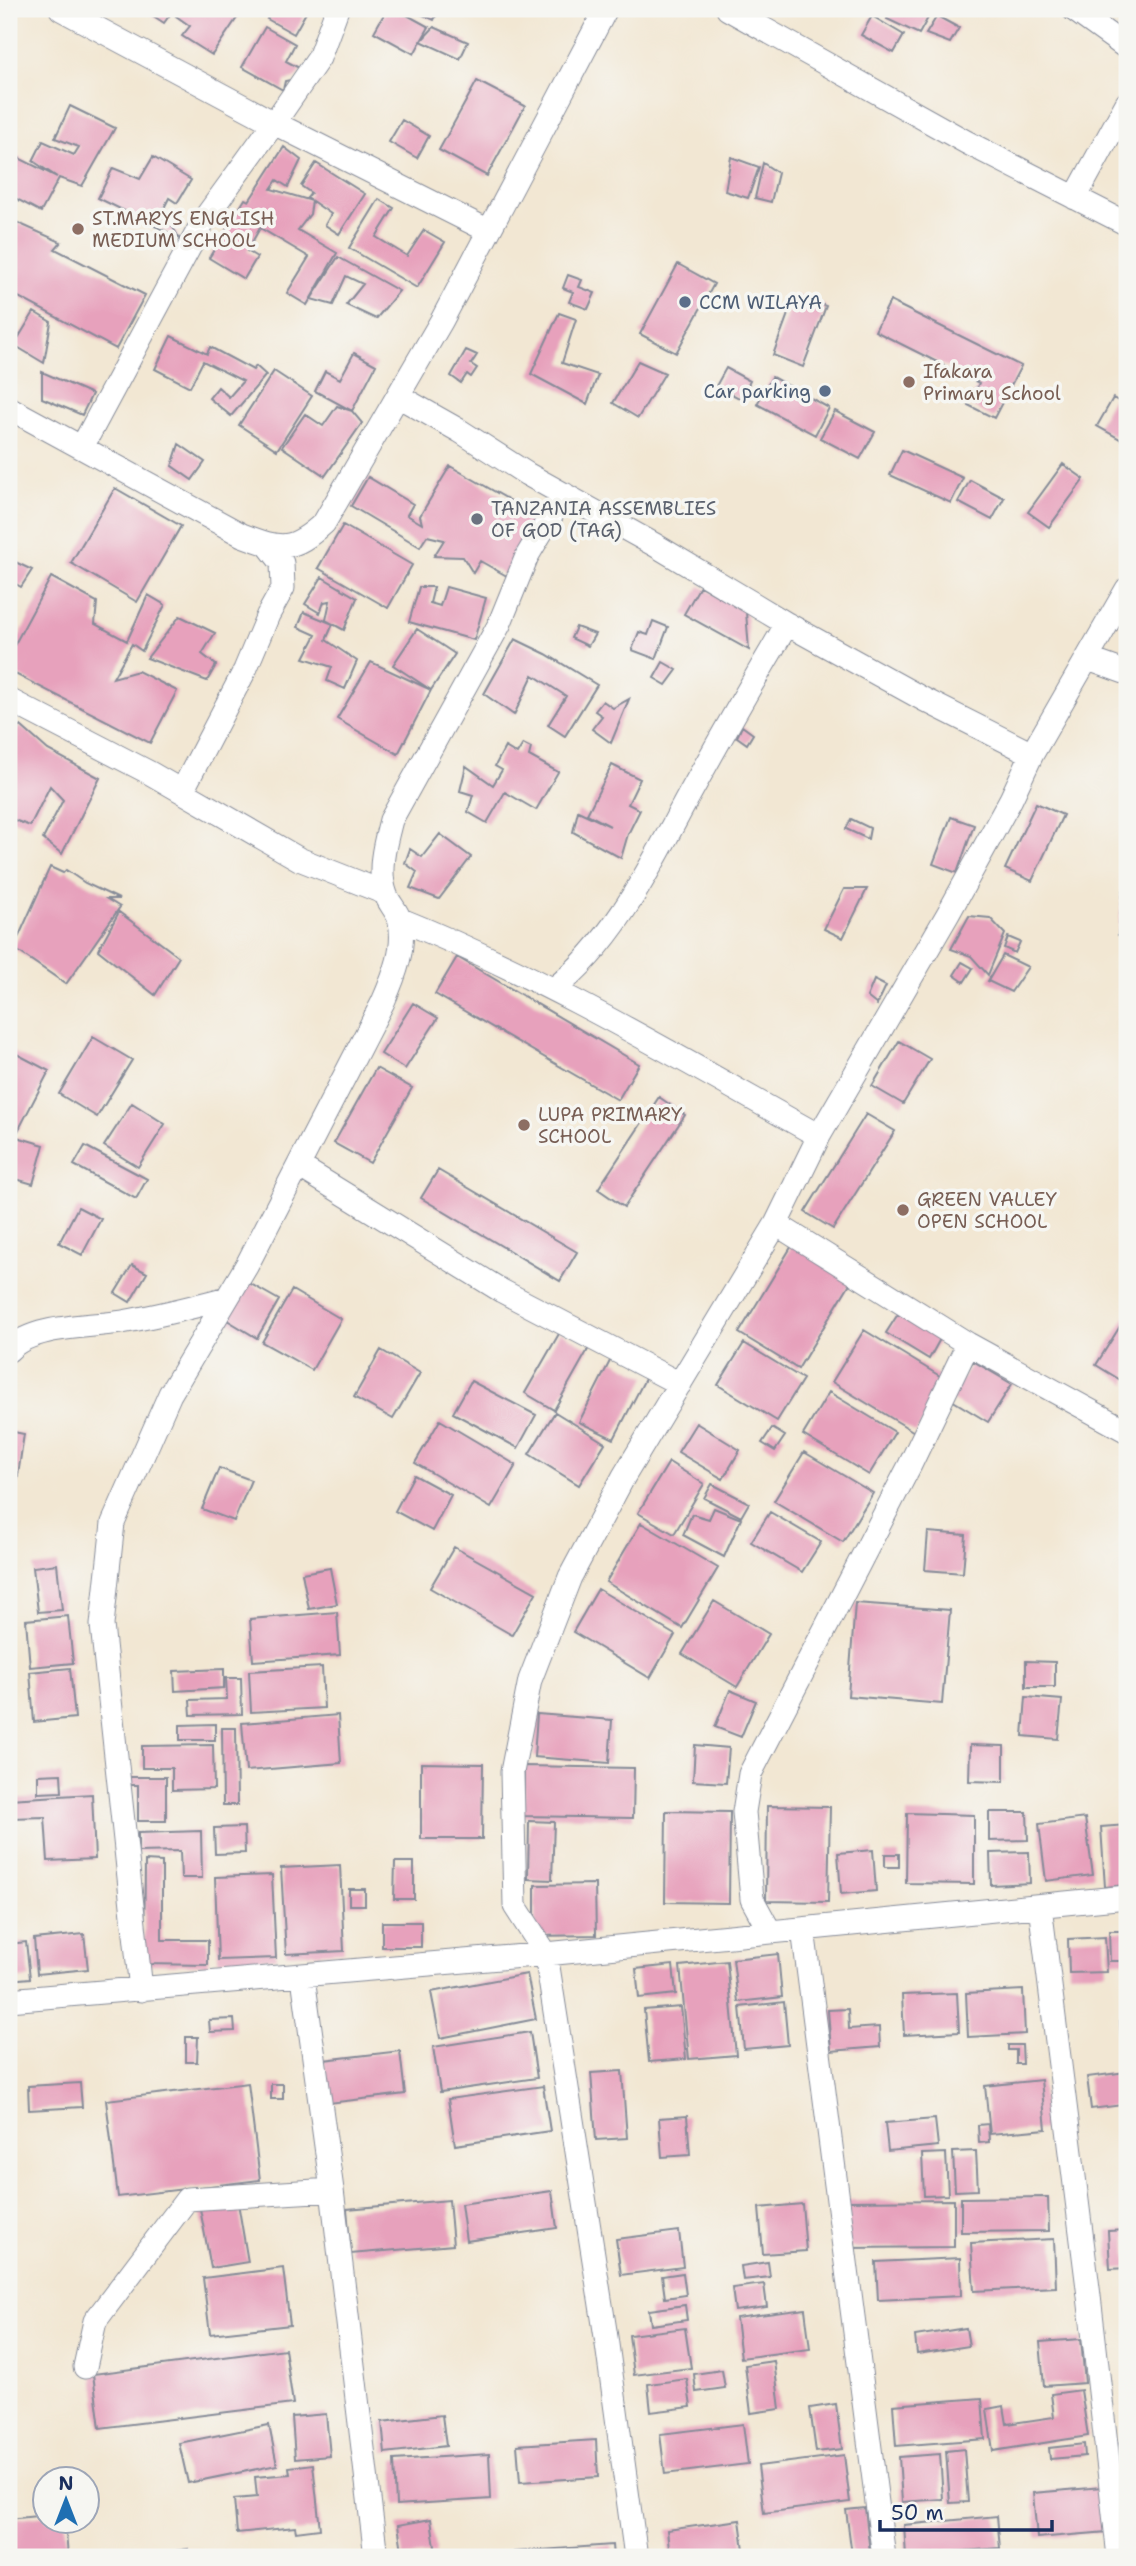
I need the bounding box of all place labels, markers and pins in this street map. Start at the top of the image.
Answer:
place label: ST.MARYS ENGLISH MEDIUM SCHOOL [92,206,274,253]
marker: ST.MARYS ENGLISH MEDIUM SCHOOL [70,221,86,237]
place label: CCM WILAYA [699,290,822,315]
marker: CCM WILAYA [677,294,693,310]
place label: Ifakara Primary School [923,359,1061,406]
marker: Ifakara Primary School [901,374,917,390]
place label: Car parking [703,379,811,404]
marker: Car parking [817,383,833,399]
place label: TANZANIA ASSEMBLIES OF GOD (TAG) [491,496,716,543]
marker: TANZANIA ASSEMBLIES OF GOD (TAG) [469,511,485,527]
place label: LUPA PRIMARY SCHOOL [538,1102,683,1149]
marker: LUPA PRIMARY SCHOOL [516,1117,532,1133]
place label: GREEN VALLEY OPEN SCHOOL [917,1187,1057,1234]
marker: GREEN VALLEY OPEN SCHOOL [895,1202,911,1218]

